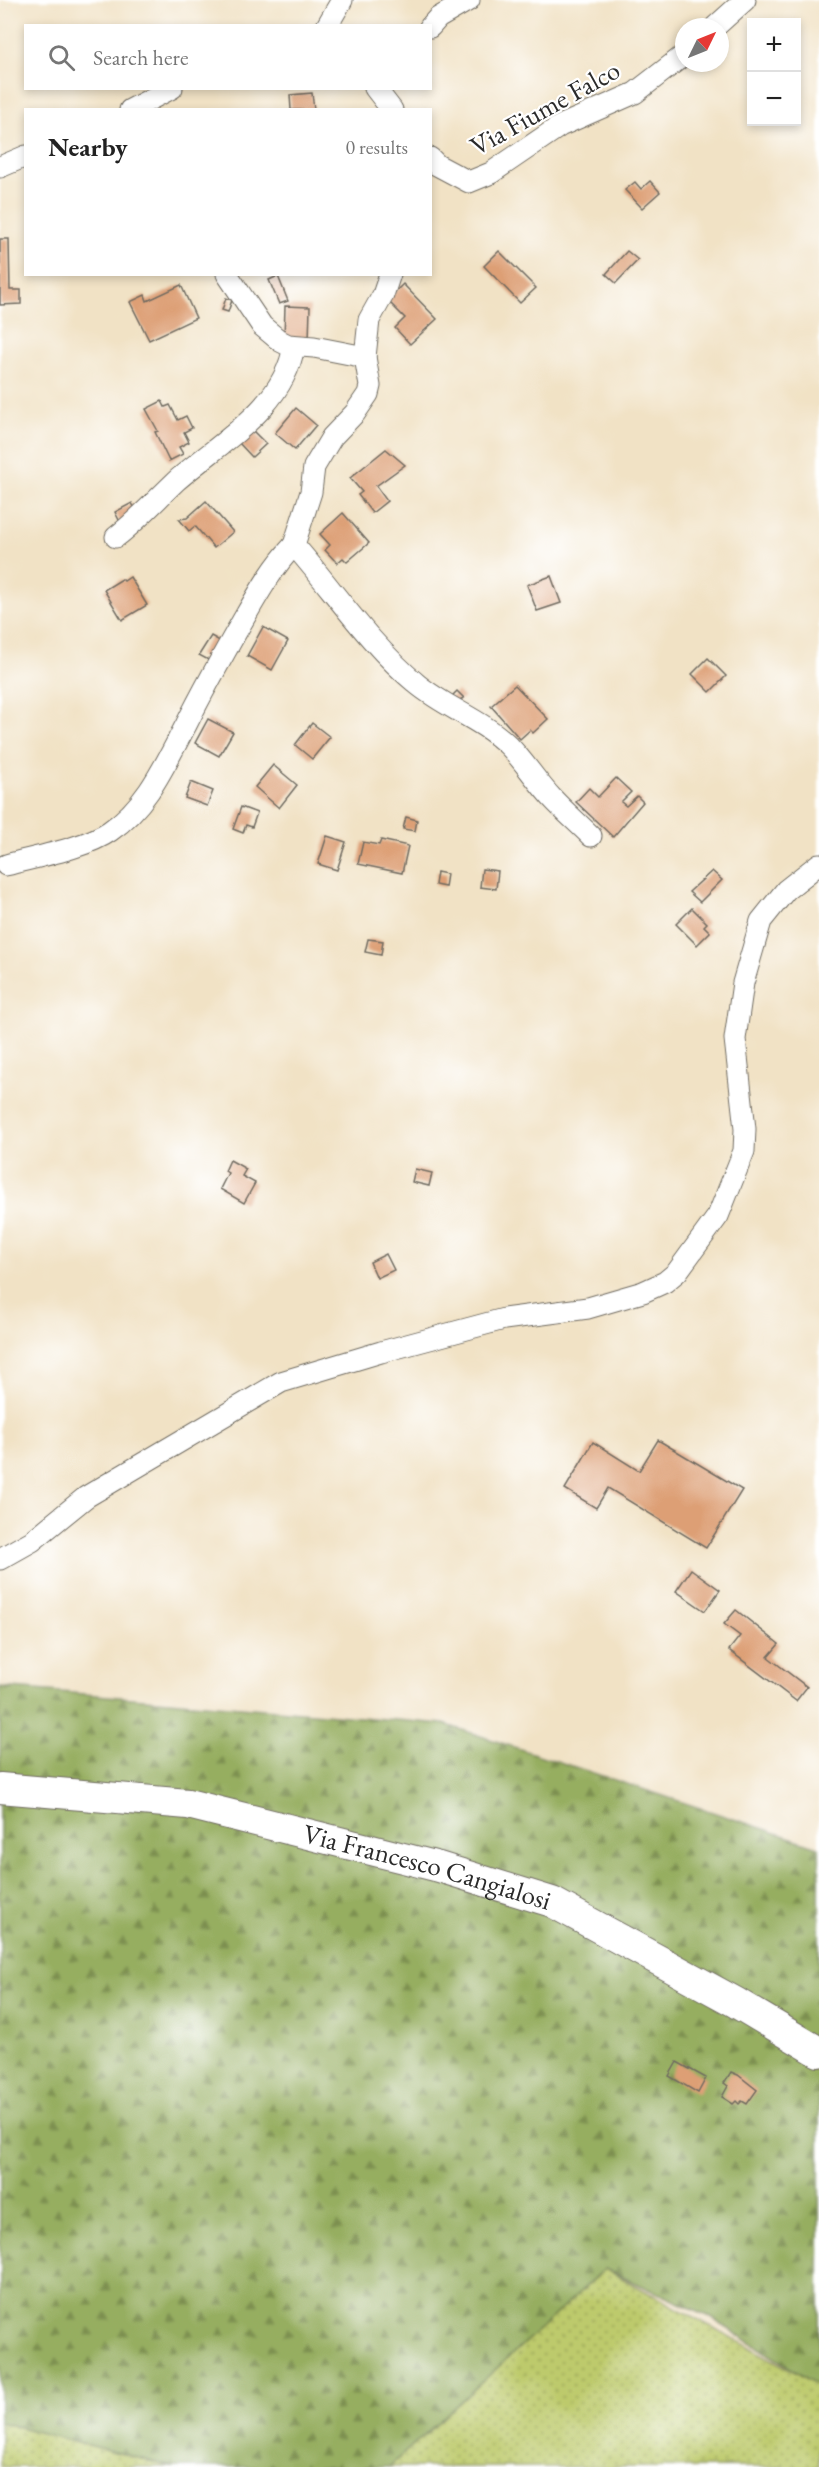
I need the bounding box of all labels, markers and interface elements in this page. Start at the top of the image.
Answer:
north arrow [675,18,729,72]
map controls [747,18,801,126]
button: + [747,18,801,72]
search box [24,24,432,90]
icon: search [45,41,78,74]
text: Search here [93,43,188,72]
street label: Via Fiume Falco [464,52,626,163]
button: − [747,72,801,126]
text: Nearby [48,130,128,164]
text: 0 results [345,134,408,160]
street label: Via Francesco Cangialosi [300,1816,556,1918]

